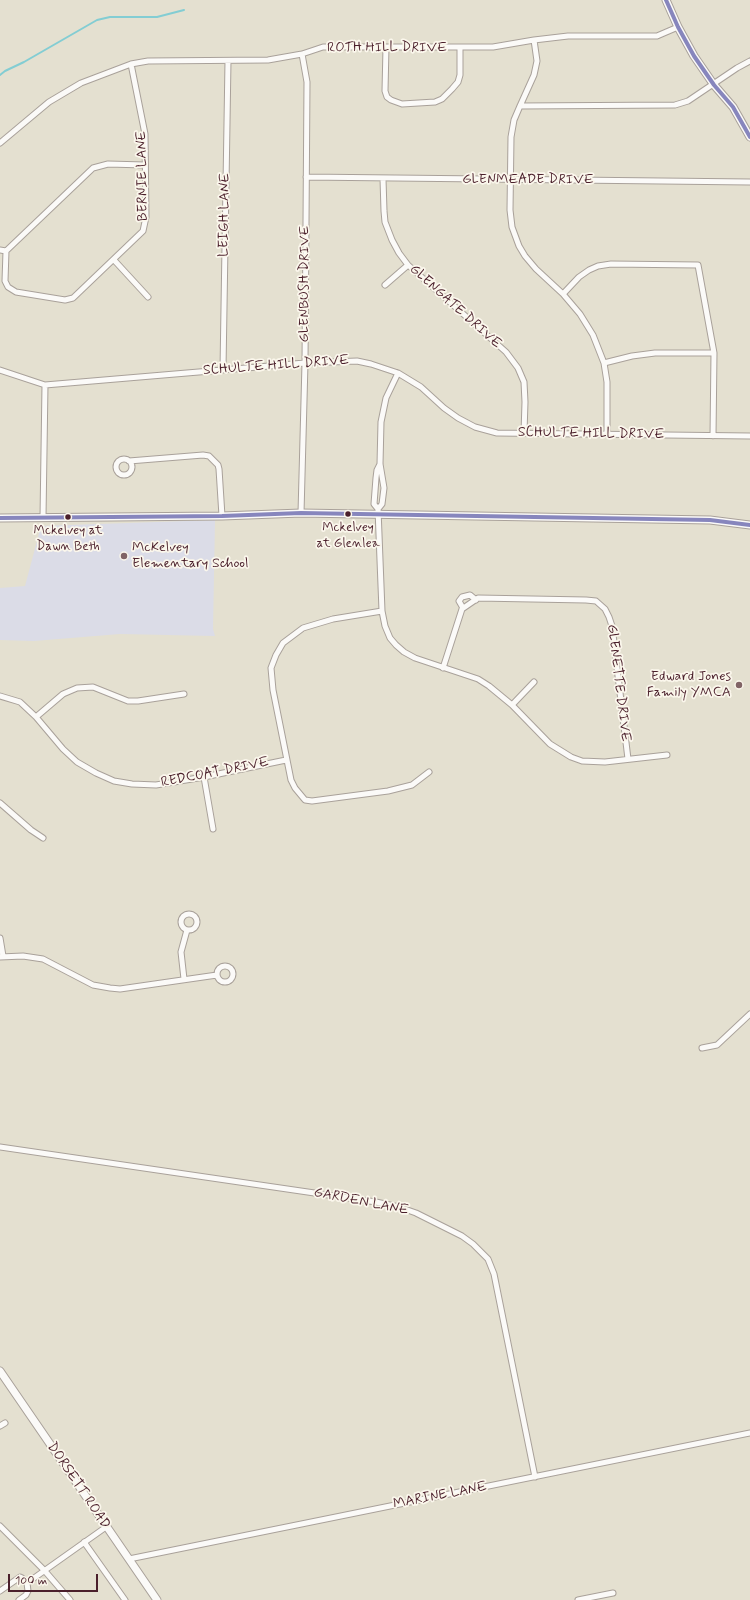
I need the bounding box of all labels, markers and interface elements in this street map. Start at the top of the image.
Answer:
street label: ROTH HILL DRIVE [327,40,447,56]
street label: BERNIE LANE [134,131,152,221]
street label: GLENMEADE DRIVE [462,172,594,188]
street label: LEIGH LANE [216,173,234,257]
street label: GLENBUSH DRIVE [297,225,313,343]
street label: GLENGATE DRIVE [406,261,504,353]
street label: SCHULTE HILL DRIVE [202,353,350,379]
street label: SCHULTE HILL DRIVE [518,424,664,444]
marker: Mckelvey at Glenlea [343,509,353,519]
marker: Mckelvey at Dawn Beth [63,512,73,522]
place label: Mckelvey at Glenlea [317,520,379,551]
place label: Mckelvey at Dawn Beth [34,523,102,554]
place label: McKelvey Elementary School [132,540,248,572]
marker: McKelvey Elementary School [119,551,129,561]
street label: GLENETTE DRIVE [602,623,634,743]
place label: Edward Jones Family YMCA [647,669,731,702]
marker: Edward Jones Family YMCA [734,680,744,690]
street label: REDCOAT DRIVE [160,754,270,792]
street label: GARDEN LANE [312,1185,410,1219]
street label: DORSETT ROAD [43,1439,113,1533]
street label: MARINE LANE [392,1479,488,1513]
scale bar [10,1566,100,1592]
text: 100 m [15,1573,47,1589]

